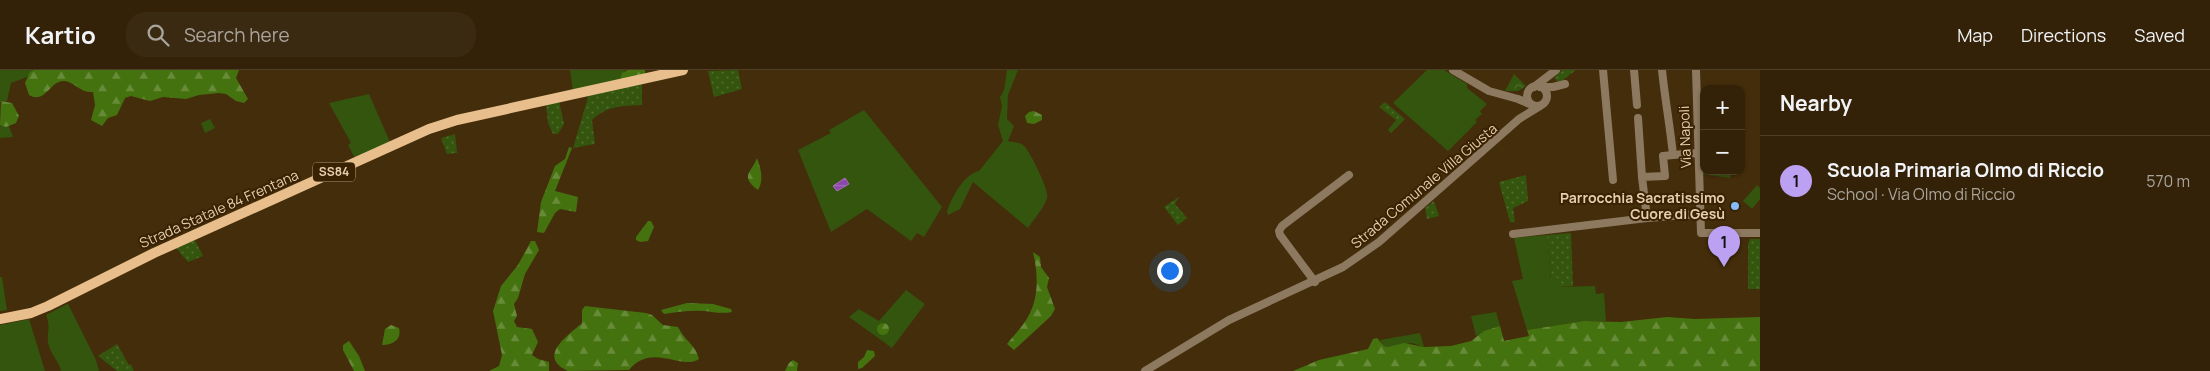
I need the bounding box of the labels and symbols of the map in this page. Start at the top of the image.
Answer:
street label: Via Napoli [1674,105,1695,169]
street label: Strada Comunale Villa Giusta [1347,119,1501,252]
road number: SS84 [313,162,355,181]
street label: Strada Statale 84 Frentana [136,165,301,252]
place label: Parrocchia Sacratissimo Cuore di Gesù [1560,188,1725,223]
marker: Parrocchia Sacratissimo Cuore di Gesù [1729,200,1741,212]
pin: 1 [1708,226,1740,267]
your location [1157,258,1183,284]

